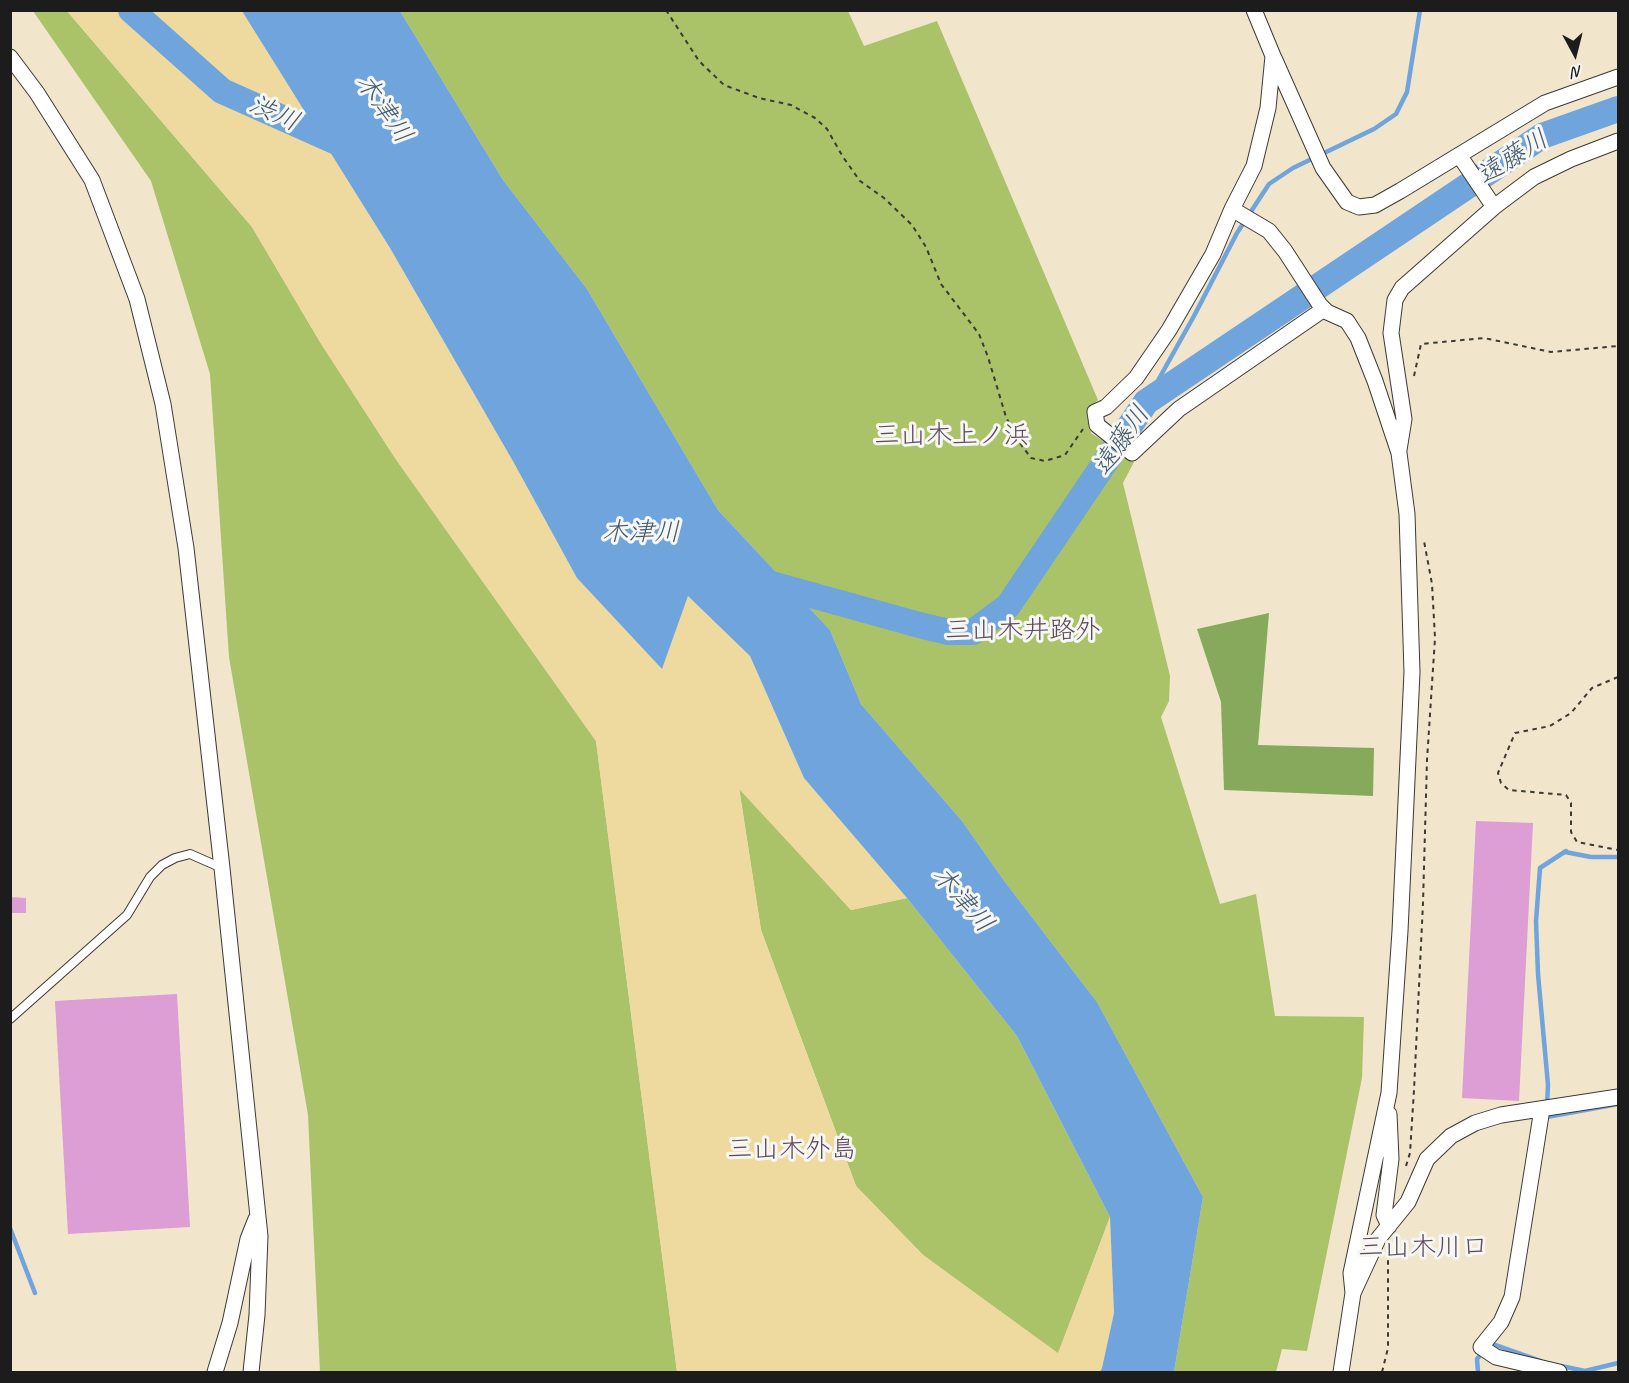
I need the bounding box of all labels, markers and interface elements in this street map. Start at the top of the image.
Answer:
north arrow [1545,24,1605,84]
text: N [1571,61,1583,82]
water label: 木津川 [348,68,418,150]
water label: 渋川 [244,89,304,139]
water label: 遠藤川 [1472,124,1554,192]
water label: 遠藤川 [1087,400,1157,482]
district label: 三山木上ノ浜 [874,420,1030,452]
water label: 木津川 [602,517,680,549]
district label: 三山木井路外 [945,615,1101,647]
water label: 木津川 [925,860,999,940]
district label: 三山木外島 [727,1134,857,1166]
district label: 三山木川口 [1358,1232,1488,1264]

